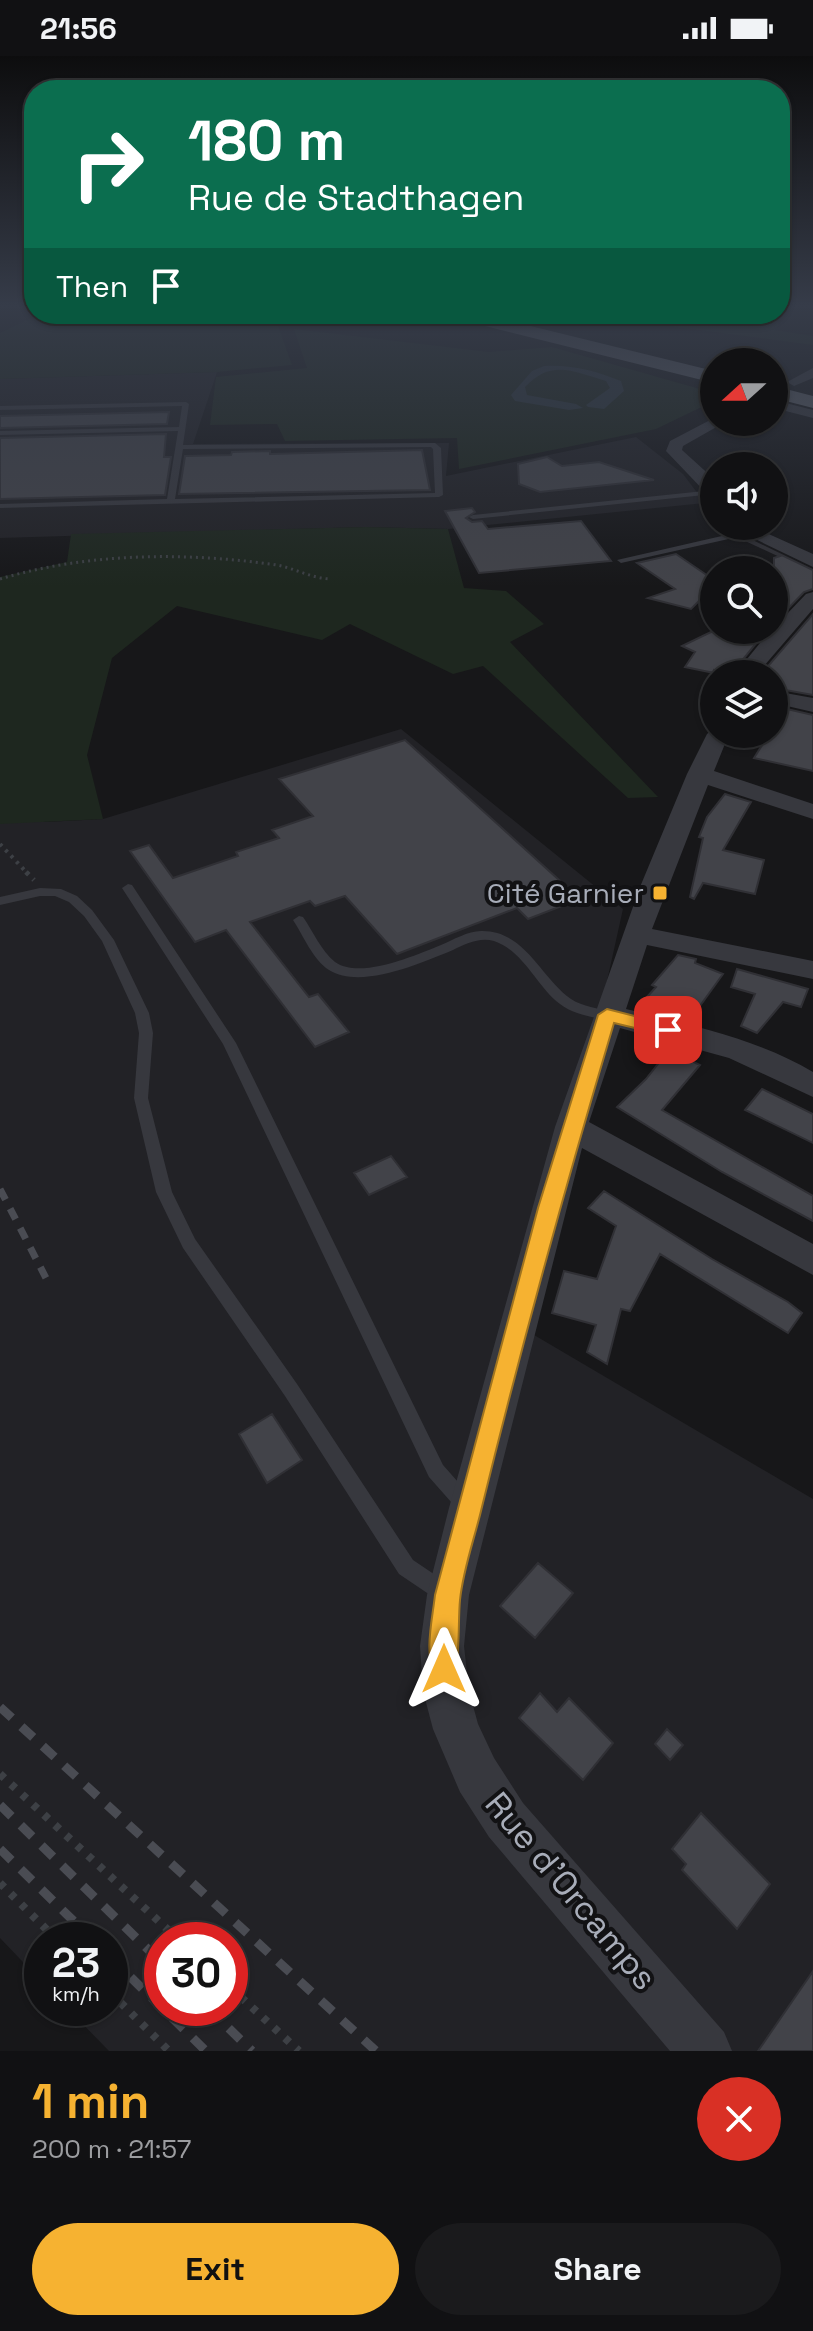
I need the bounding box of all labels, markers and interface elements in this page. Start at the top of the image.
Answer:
text: 21:56 [40,9,117,48]
text: 180 m [188,105,345,176]
icon: right [56,112,160,216]
text: Rue de Stadthagen [188,175,524,221]
icon: arrive [144,264,188,308]
text: Then [56,267,128,306]
north arrow [700,348,788,436]
map controls [700,348,788,748]
button: sound [700,452,788,540]
button: search [700,556,788,644]
button: layers [700,660,788,748]
place label: Cité Garnier [487,875,644,911]
marker: Cité Garnier [651,884,669,902]
pin [634,996,702,1064]
icon: arrive [646,1008,690,1052]
position arrow [402,1627,486,1711]
street label: Rue d'Orcamps [476,1783,666,1999]
speed limit sign: 30 [144,1922,248,2026]
text: 23 [52,1938,100,1989]
text: km/h [52,1981,100,2007]
text: 1 min [32,2071,149,2132]
button: close [697,2077,781,2161]
text: 200 m · 21:57 [32,2132,191,2166]
button: Exit [32,2223,399,2315]
button: Share [415,2223,781,2315]

